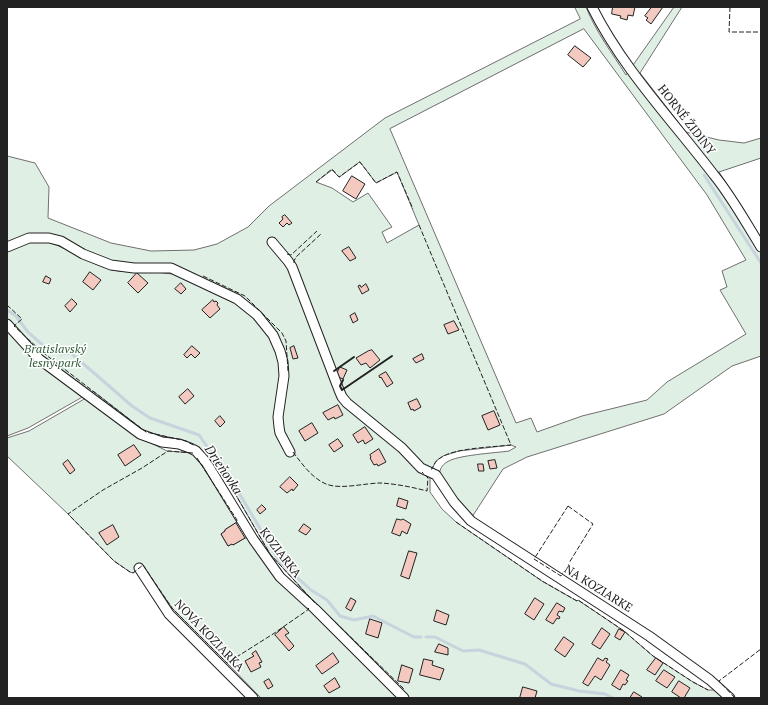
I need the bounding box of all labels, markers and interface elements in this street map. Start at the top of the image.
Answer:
street label: HORNÉ ŽIDINY [654,82,718,158]
park label: Bratislavský lesný park [24,343,86,371]
water label: Drieňovka [201,442,245,498]
street label: KOZIARKA [256,525,304,581]
street label: NA KOZIARKE [561,562,635,616]
street label: NOVÁ KOZIARKA [171,597,247,675]

